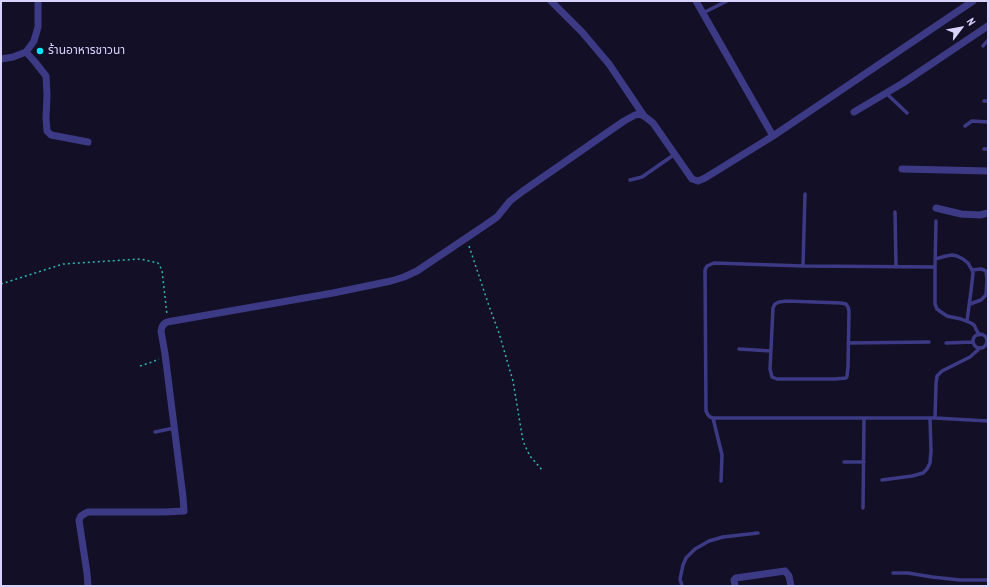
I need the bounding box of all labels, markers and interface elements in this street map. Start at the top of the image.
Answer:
north arrow [941,8,981,48]
text: N [964,15,979,28]
place label: ร้านอาหารชาวนา [48,44,125,58]
marker: ร้านอาหารชาวนา [35,46,45,56]

